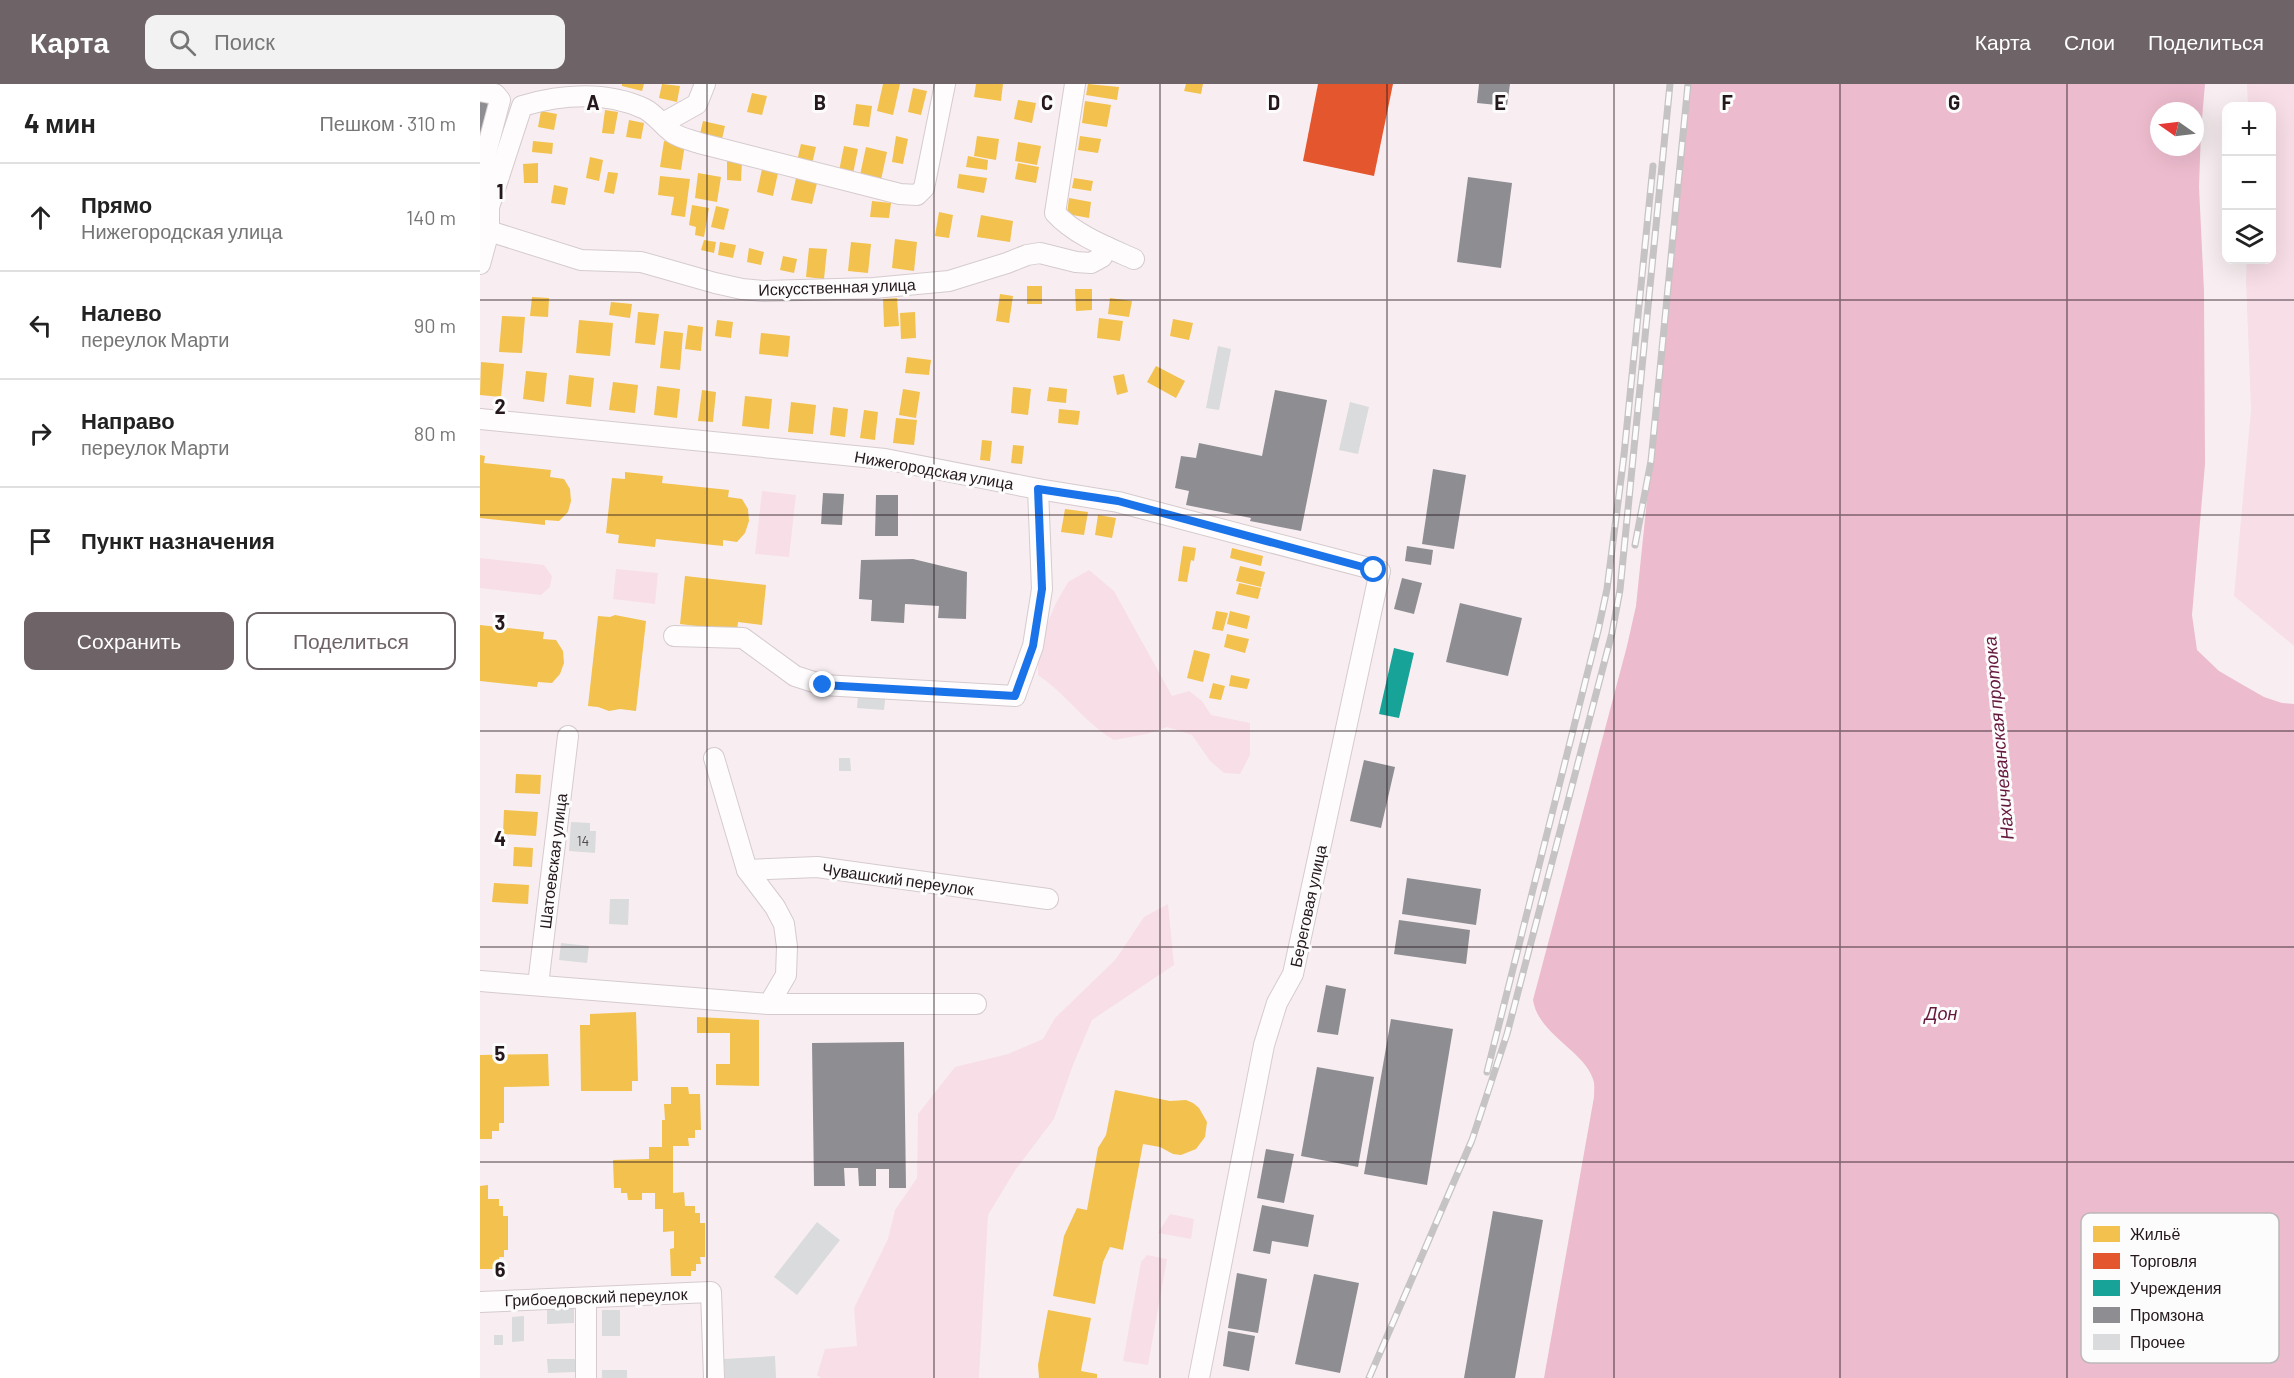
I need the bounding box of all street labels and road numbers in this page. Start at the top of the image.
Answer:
street label: Искусственная улица [758,274,916,299]
street label: Нижегородская улица [853,446,1015,493]
street label: Шатоевская улица [535,792,570,930]
street label: Береговая улица [1285,843,1330,969]
street label: Чувашский переулок [821,858,976,899]
street label: Грибоедовский переулок [504,1284,689,1309]

